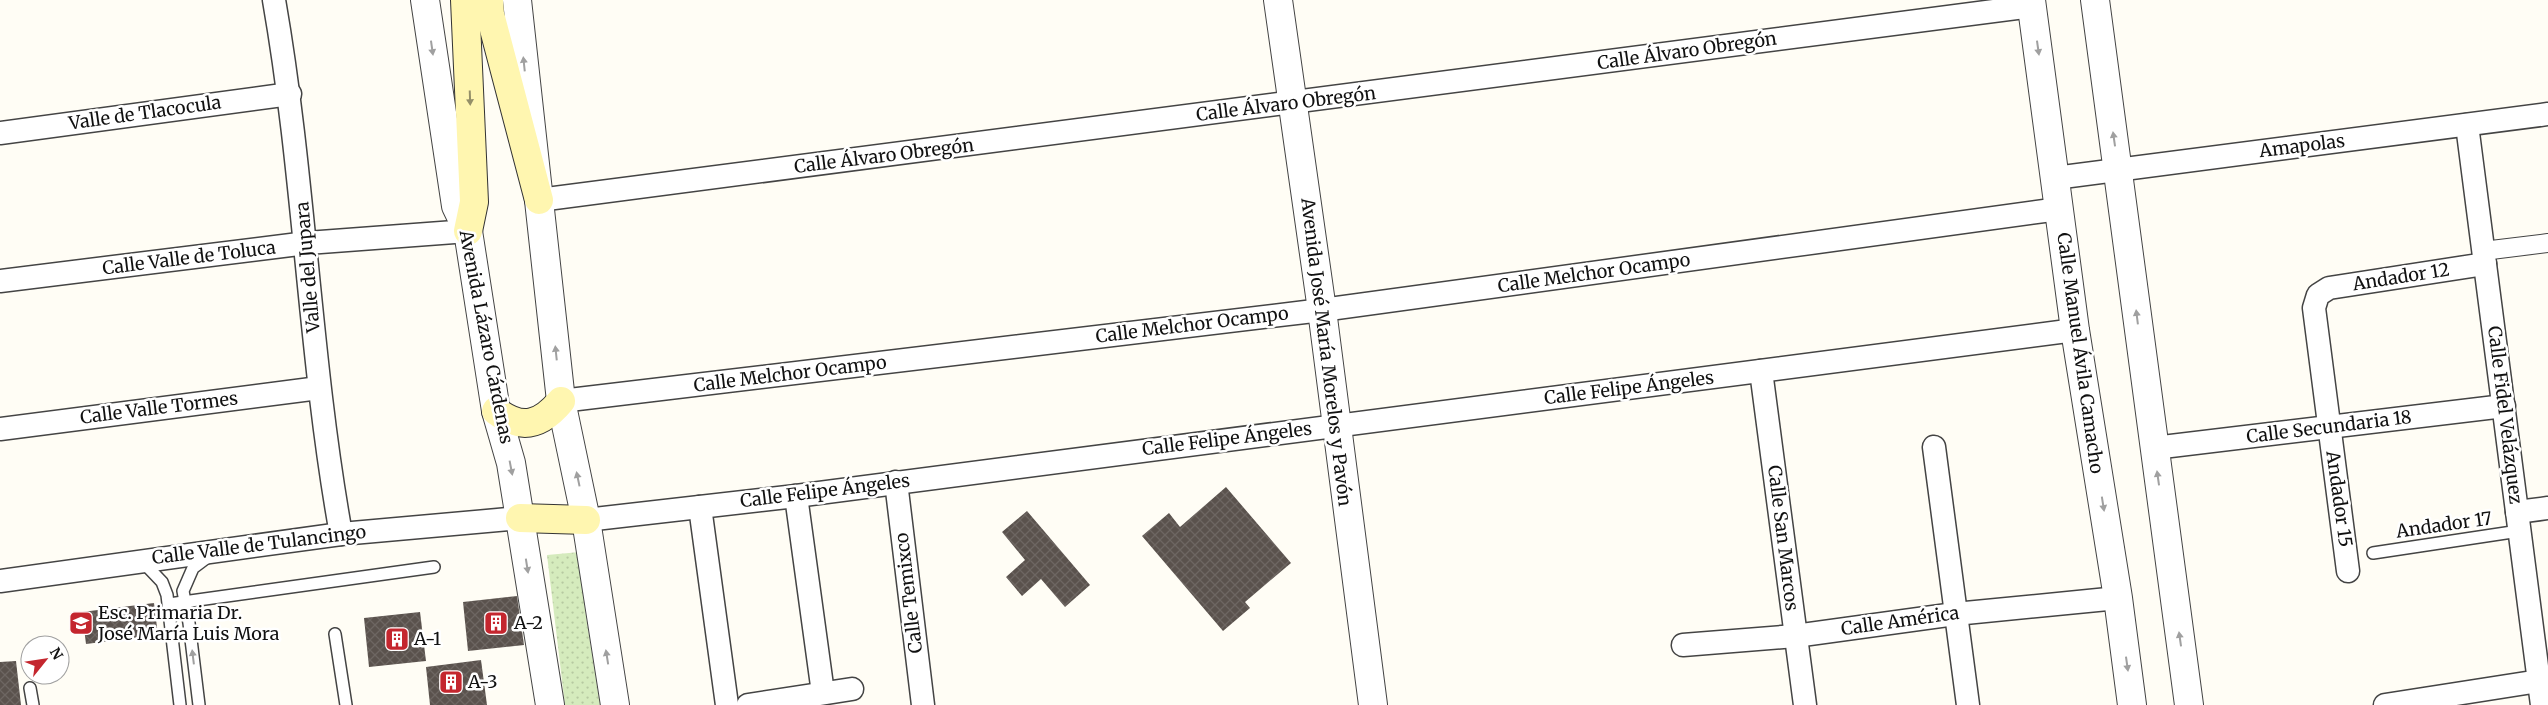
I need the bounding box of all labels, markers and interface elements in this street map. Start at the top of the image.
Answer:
street label: Calle Álvaro Obregón [1596,27,1778,74]
one-way arrow [428,41,436,57]
one-way arrow [2034,41,2042,57]
one-way arrow [520,56,528,72]
street label: Calle Álvaro Obregón [1195,81,1377,126]
street label: Valle de Tlacocula [66,90,223,135]
one-way arrow [466,91,474,107]
street label: Amapolas [2257,129,2346,162]
one-way arrow [2110,130,2118,146]
street label: Calle Álvaro Obregón [793,133,975,178]
street label: Avenida José María Morelos y Pavón [1296,196,1357,507]
street label: Valle del Jupara [290,200,325,335]
street label: Avenida Lázaro Cárdenas [454,227,519,446]
street label: Calle Manuel Ávila Camacho [2052,231,2109,475]
street label: Calle Valle de Toluca [101,235,277,280]
street label: Calle Melchor Ocampo [1496,248,1692,297]
street label: Andador 12 [2350,258,2451,296]
street label: Calle Melchor Ocampo [1094,301,1290,348]
one-way arrow [2133,309,2141,325]
street label: Calle Fidel Velázquez [2483,324,2528,506]
one-way arrow [552,345,560,361]
street label: Calle Melchor Ocampo [692,350,888,397]
street label: Calle Felipe Ángeles [1543,366,1715,409]
street label: Calle Valle Tormes [79,386,239,429]
street label: Calle Secundaria 18 [2245,405,2413,448]
street label: Calle Felipe Ángeles [1141,417,1313,460]
street label: Andador 15 [2321,448,2358,549]
one-way arrow [508,460,516,476]
street label: Calle San Marcos [1763,464,1804,612]
street label: Calle Felipe Ángeles [739,469,911,512]
one-way arrow [2154,470,2162,486]
one-way arrow [574,472,582,487]
one-way arrow [2099,496,2107,512]
street label: Andador 17 [2394,506,2493,543]
street label: Calle Valle de Tulancingo [151,520,367,569]
street label: Calle Temixco [890,531,927,655]
one-way arrow [524,559,532,575]
place label: Esc. Primaria Dr. José María Luis Mora [97,601,280,645]
street label: Calle América [1839,601,1961,640]
school or university icon: Esc. Primaria Dr. José María Luis Mora [68,610,94,636]
building icon: A-2 [483,610,509,636]
place label: A-2 [513,611,543,634]
building icon: A-1 [384,626,410,652]
place label: A-1 [413,627,441,650]
one-way arrow [2176,631,2184,647]
north arrow [20,635,70,685]
text: N [46,644,67,663]
one-way arrow [189,648,197,664]
one-way arrow [603,648,611,664]
one-way arrow [2123,657,2131,673]
building icon: A-3 [438,669,464,695]
place label: A-3 [467,670,498,693]

